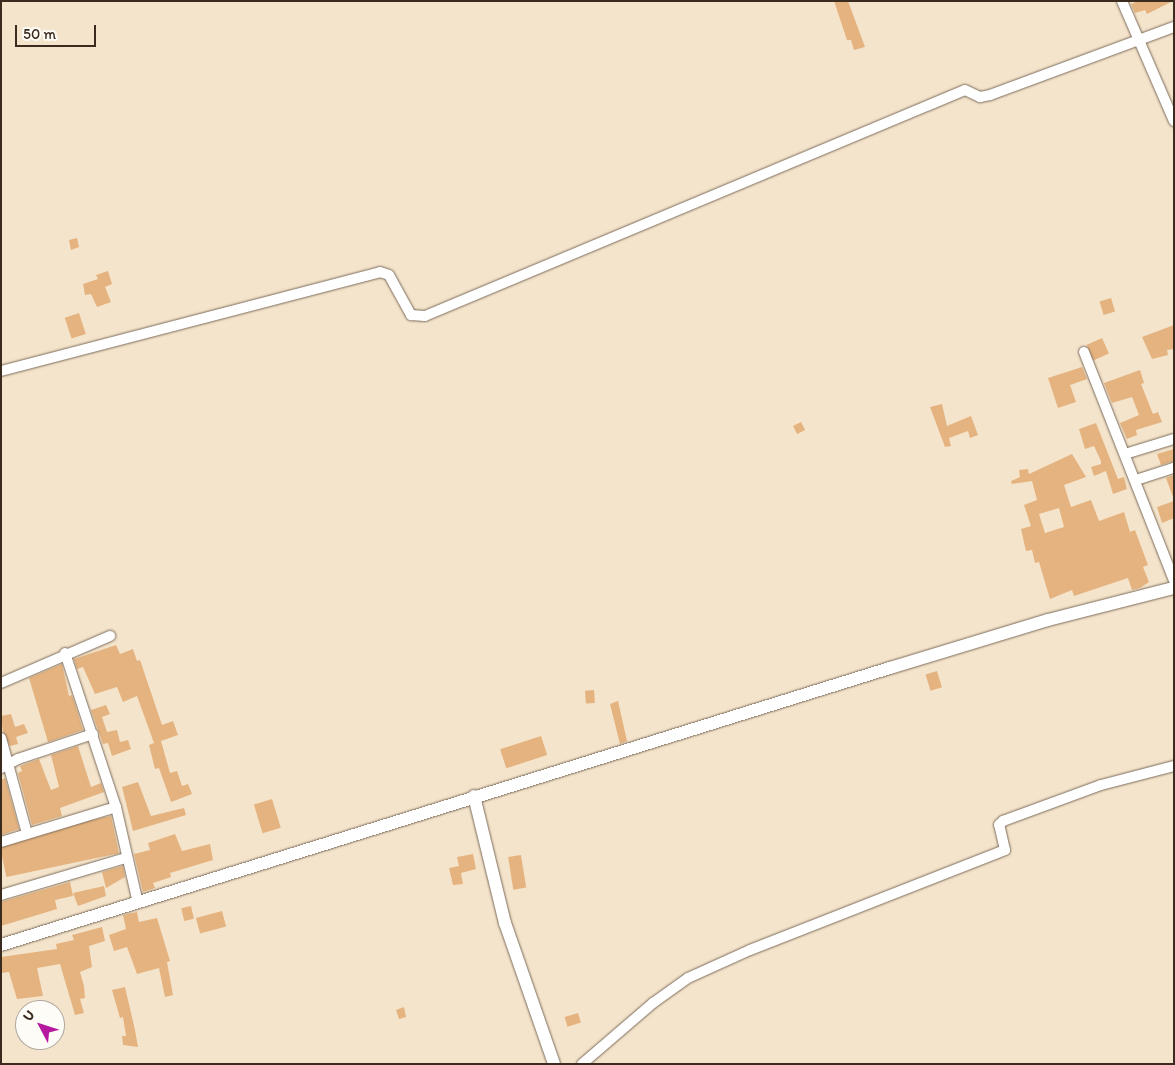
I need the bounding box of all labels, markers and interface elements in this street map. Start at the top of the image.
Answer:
scale bar [18,15,99,47]
text: 50 m [23,25,56,43]
north arrow [15,1000,65,1050]
text: U [19,1007,38,1025]

